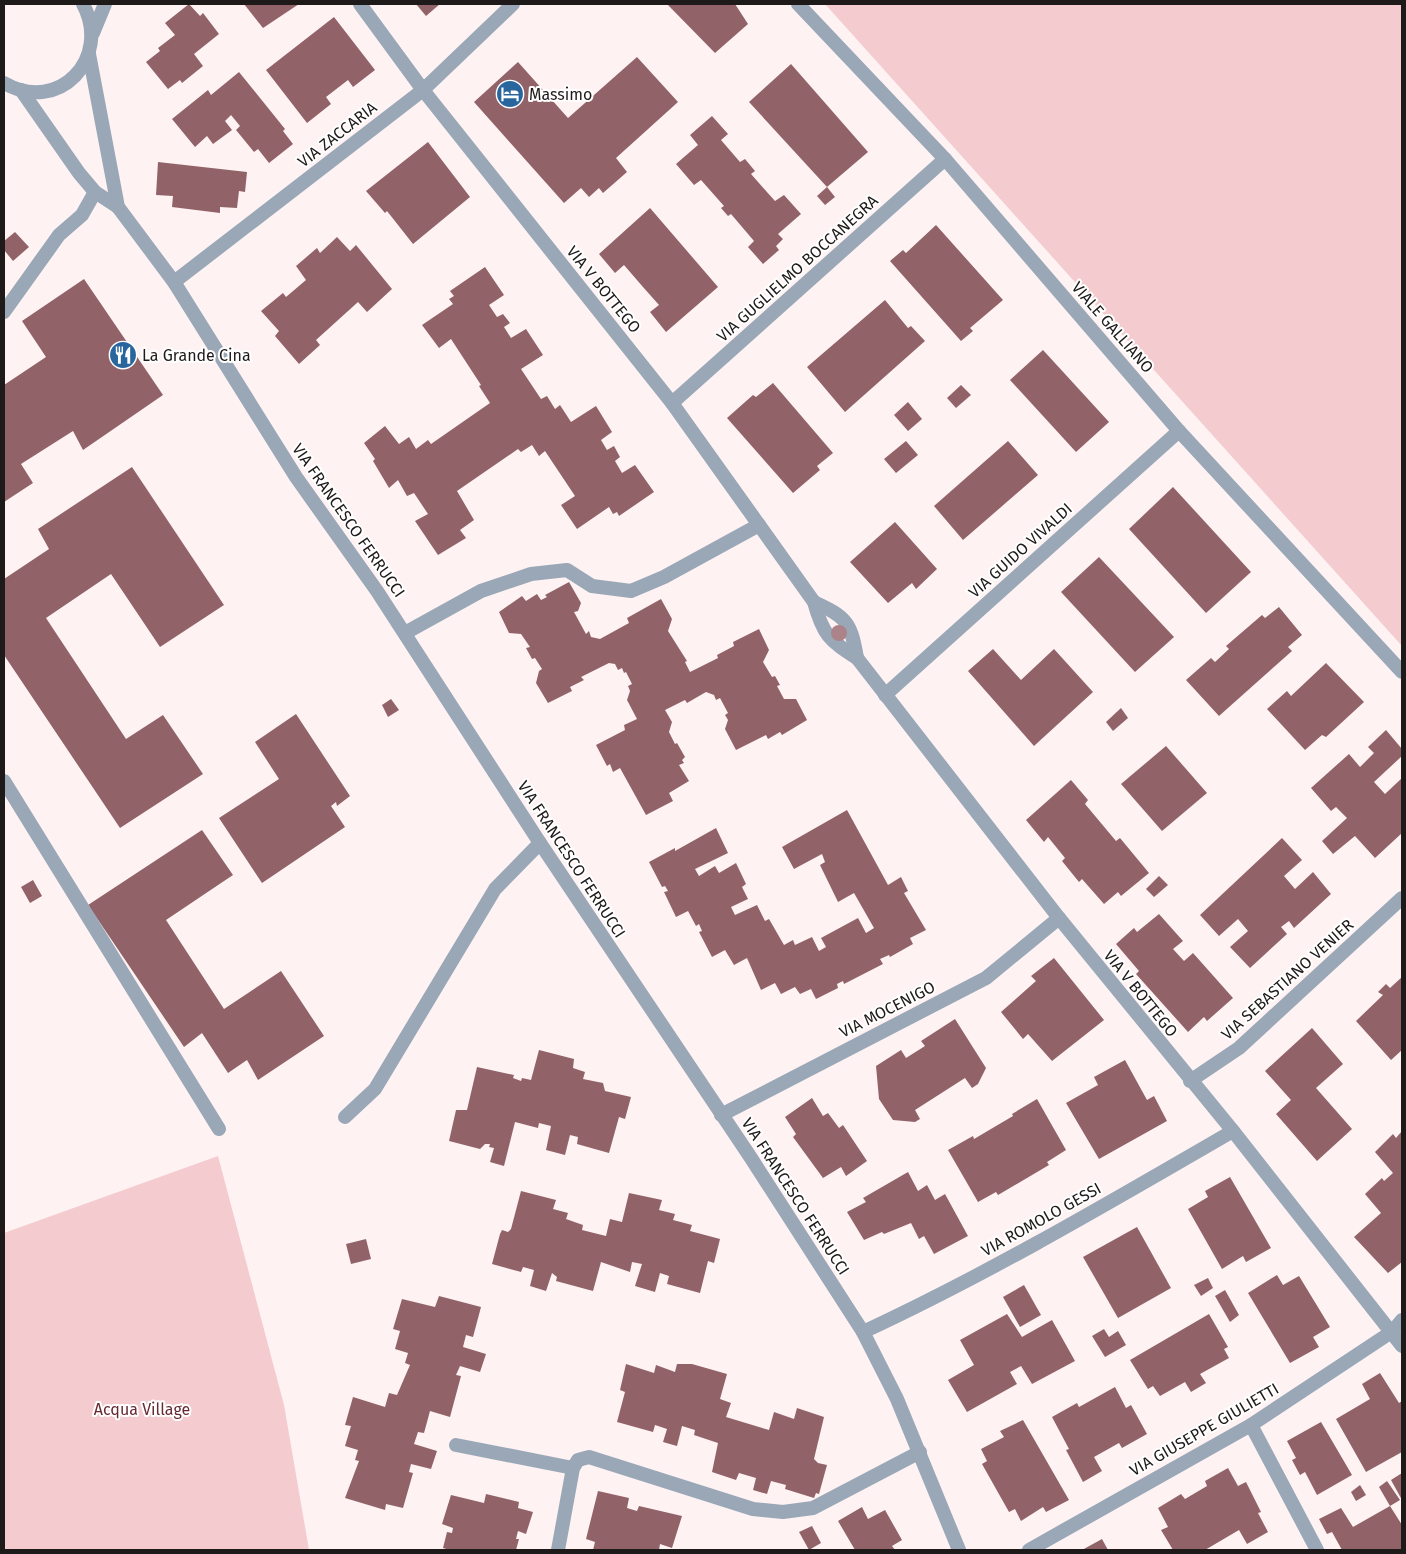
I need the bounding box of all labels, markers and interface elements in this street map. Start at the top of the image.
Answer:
hotel icon: Massimo [495,79,525,109]
place label: Massimo [529,85,592,104]
street label: VIA ZACCARIA [294,97,381,171]
street label: VIA GUGLIELMO BOCCANEGRA [713,190,882,346]
street label: VIA V BOTTEGO [563,242,645,337]
street label: VIALE GALLIANO [1068,278,1157,377]
restaurant icon: La Grande Cina [108,340,138,370]
place label: La Grande Cina [142,346,251,365]
street label: VIA FRANCESCO FERRUCCI [288,440,409,601]
street label: VIA GUIDO VIVALDI [965,499,1076,602]
street label: VIA FRANCESCO FERRUCCI [514,777,629,941]
street label: VIA SEBASTIANO VENIER [1217,915,1358,1044]
street label: VIA V BOTTEGO [1100,946,1182,1041]
street label: VIA MOCENIGO [836,977,938,1042]
street label: VIA FRANCESCO FERRUCCI [738,1114,853,1278]
street label: VIA ROMOLO GESSI [978,1179,1104,1260]
street label: VIA GIUSEPPE GIULIETTI [1126,1379,1282,1480]
park label: Acqua Village [94,1400,190,1419]

